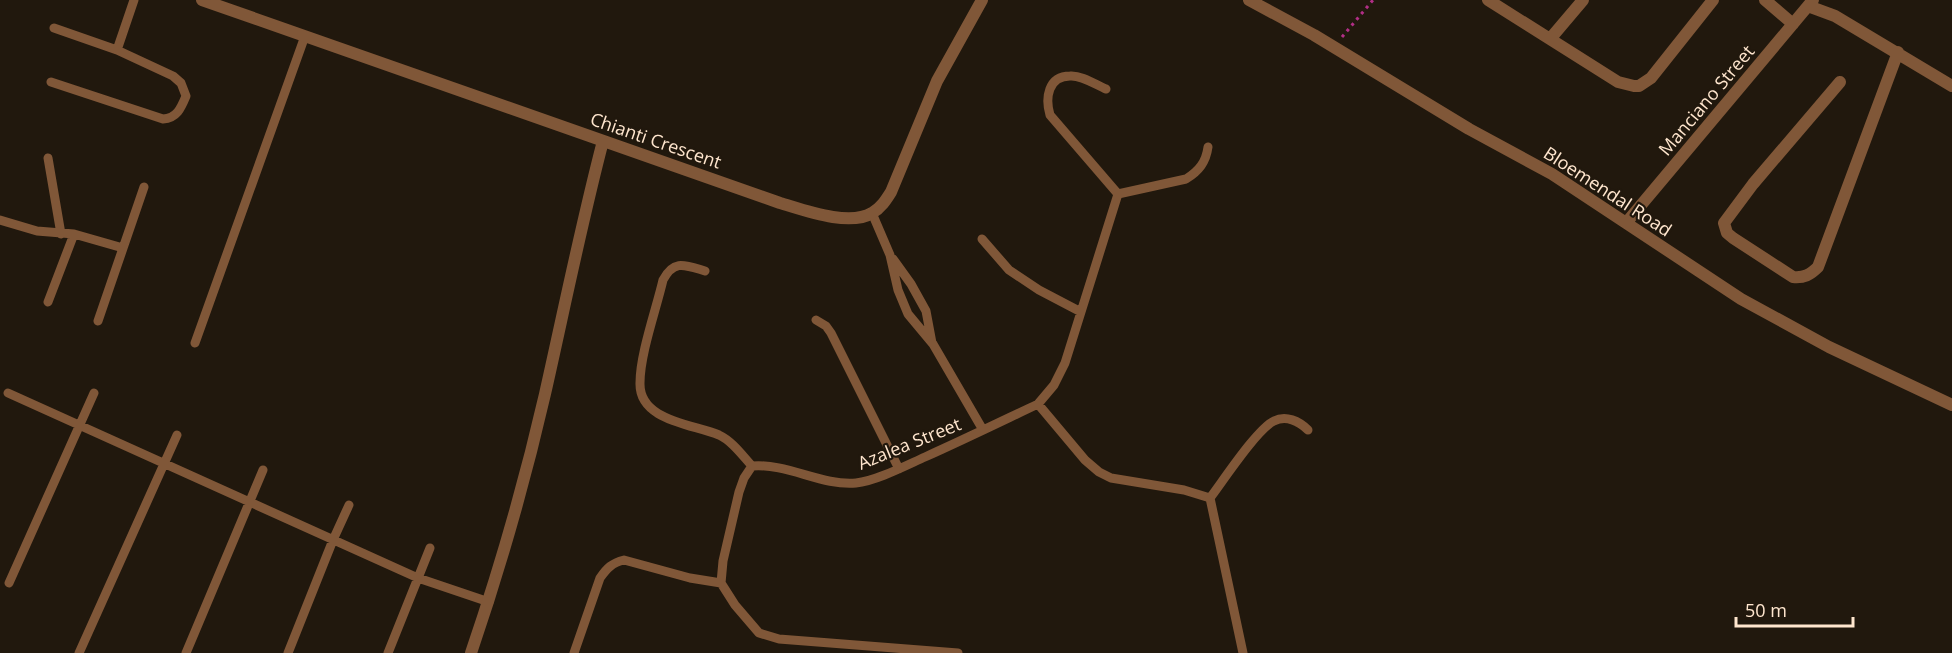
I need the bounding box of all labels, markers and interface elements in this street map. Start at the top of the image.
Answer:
street label: Manciano Street [1653,40,1759,160]
street label: Chianti Crescent [587,106,725,174]
street label: Bloemendal Road [1539,141,1677,241]
street label: Azalea Street [854,411,964,475]
scale bar [1736,590,1853,628]
text: 50 m [1745,598,1787,622]

